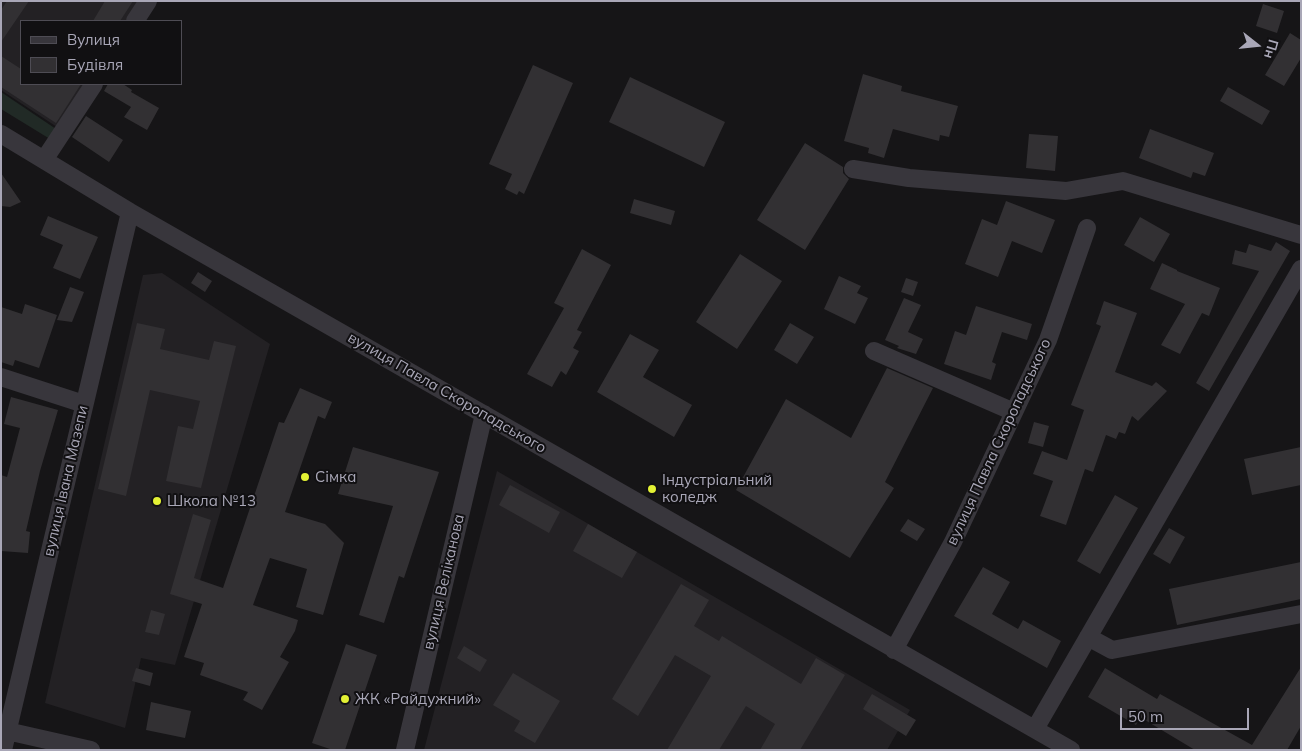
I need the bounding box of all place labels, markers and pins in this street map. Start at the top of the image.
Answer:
place label: Сімка [315,468,356,486]
marker: Сімка [299,471,311,483]
place label: Індустріальний коледж [662,471,772,506]
marker: Індустріальний коледж [646,483,658,495]
place label: Школа №13 [167,492,256,510]
marker: Школа №13 [151,495,163,507]
place label: ЖК «Райдужний» [355,690,481,708]
marker: ЖК «Райдужний» [339,693,351,705]

